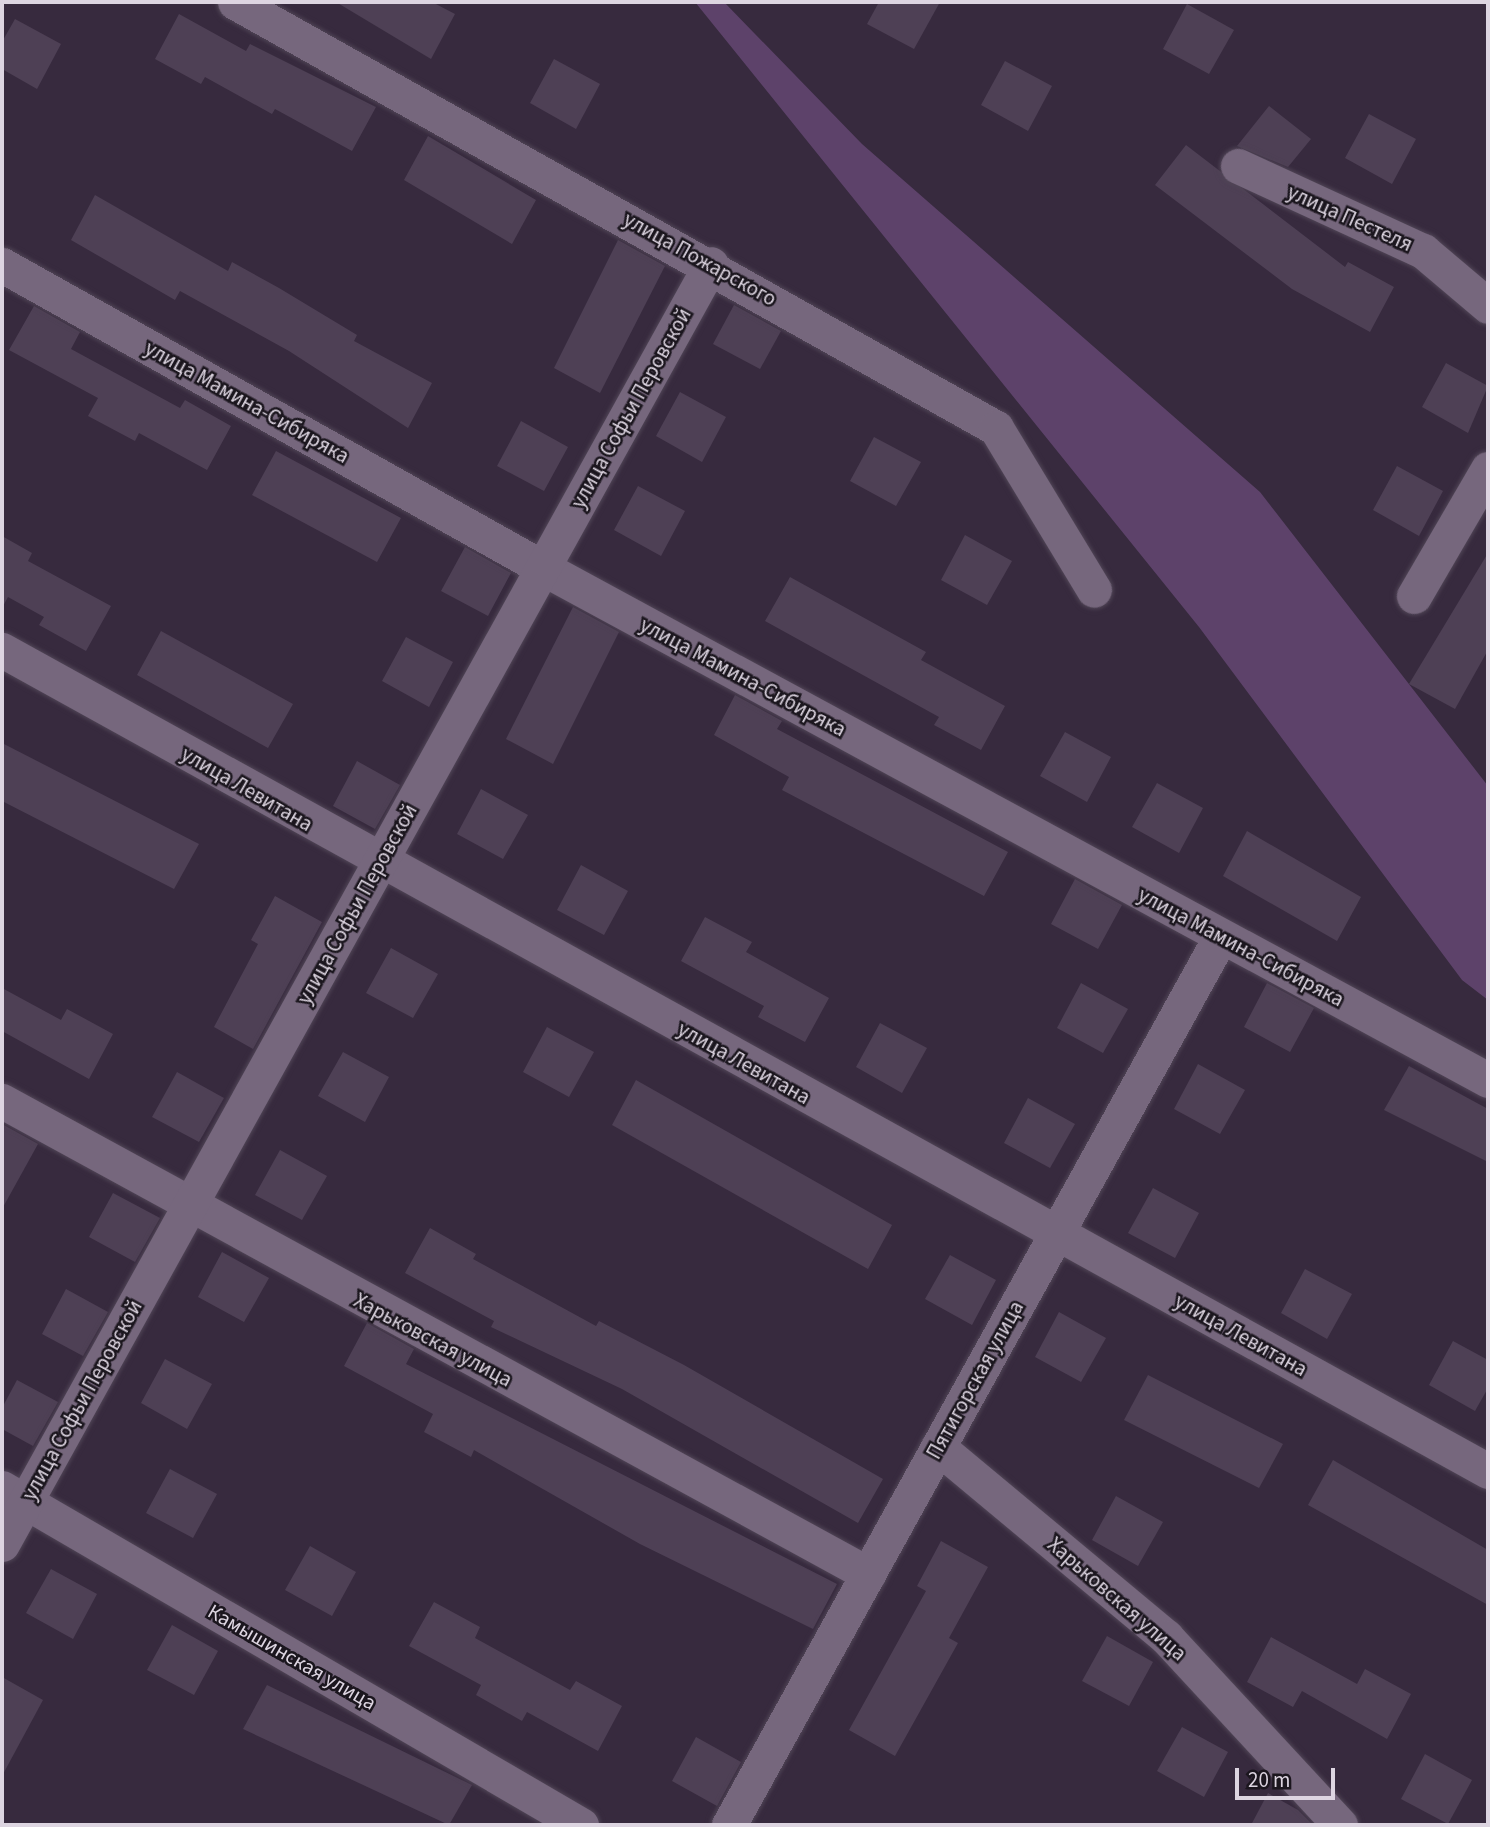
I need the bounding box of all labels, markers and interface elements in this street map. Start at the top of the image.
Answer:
street label: улица Пестеля [1284,179,1416,257]
street label: улица Пожарского [619,207,781,311]
street label: улица Софьи Перовской [565,304,697,512]
street label: улица Мамина-Сибиряка [141,335,353,469]
street label: улица Мамина-Сибиряка [636,612,850,742]
street label: улица Левитана [177,741,317,837]
street label: улица Софьи Перовской [291,800,423,1008]
street label: улица Мамина-Сибиряка [1134,882,1348,1012]
street label: улица Левитана [673,1016,815,1110]
street label: Харьковская улица [350,1288,516,1392]
street label: улица Левитана [1170,1288,1312,1382]
street label: улица Софьи Перовской [16,1296,148,1504]
street label: Пятигорская улица [921,1296,1029,1464]
street label: Харьковская улица [1042,1532,1192,1666]
street label: Камышинская улица [203,1599,381,1715]
scale bar [1238,1754,1338,1798]
text: 20 m [1248,1765,1290,1795]

